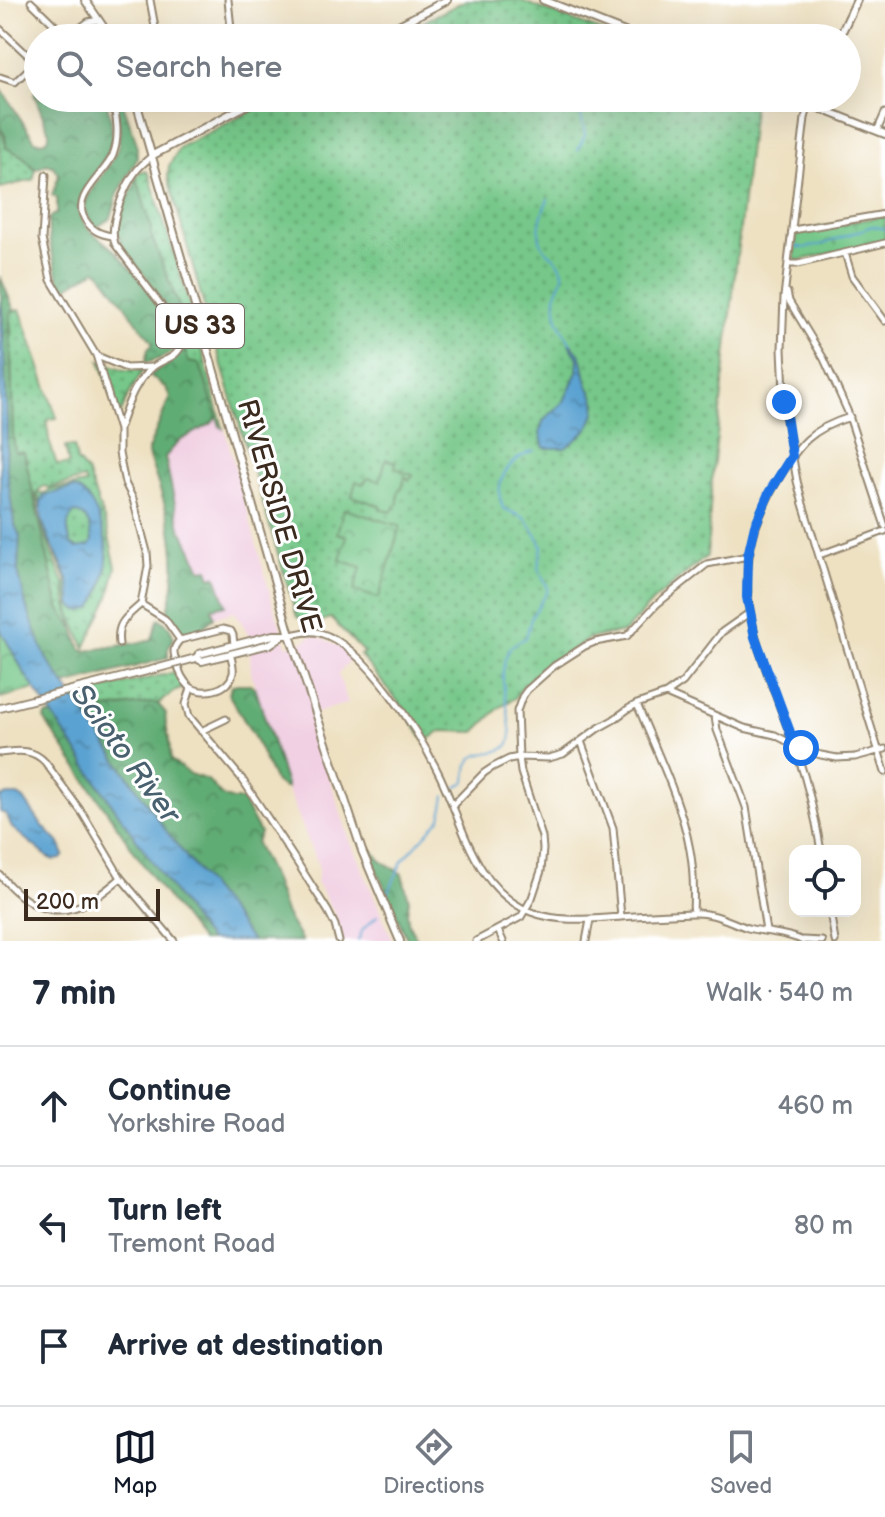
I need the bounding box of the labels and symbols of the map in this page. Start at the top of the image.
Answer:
road number: US 33 [156,304,244,348]
route end [766,384,802,420]
street label: RIVERSIDE DRIVE [230,396,328,636]
water label: Scioto River [63,677,189,832]
route start [783,730,819,766]
scale bar [24,885,160,921]

